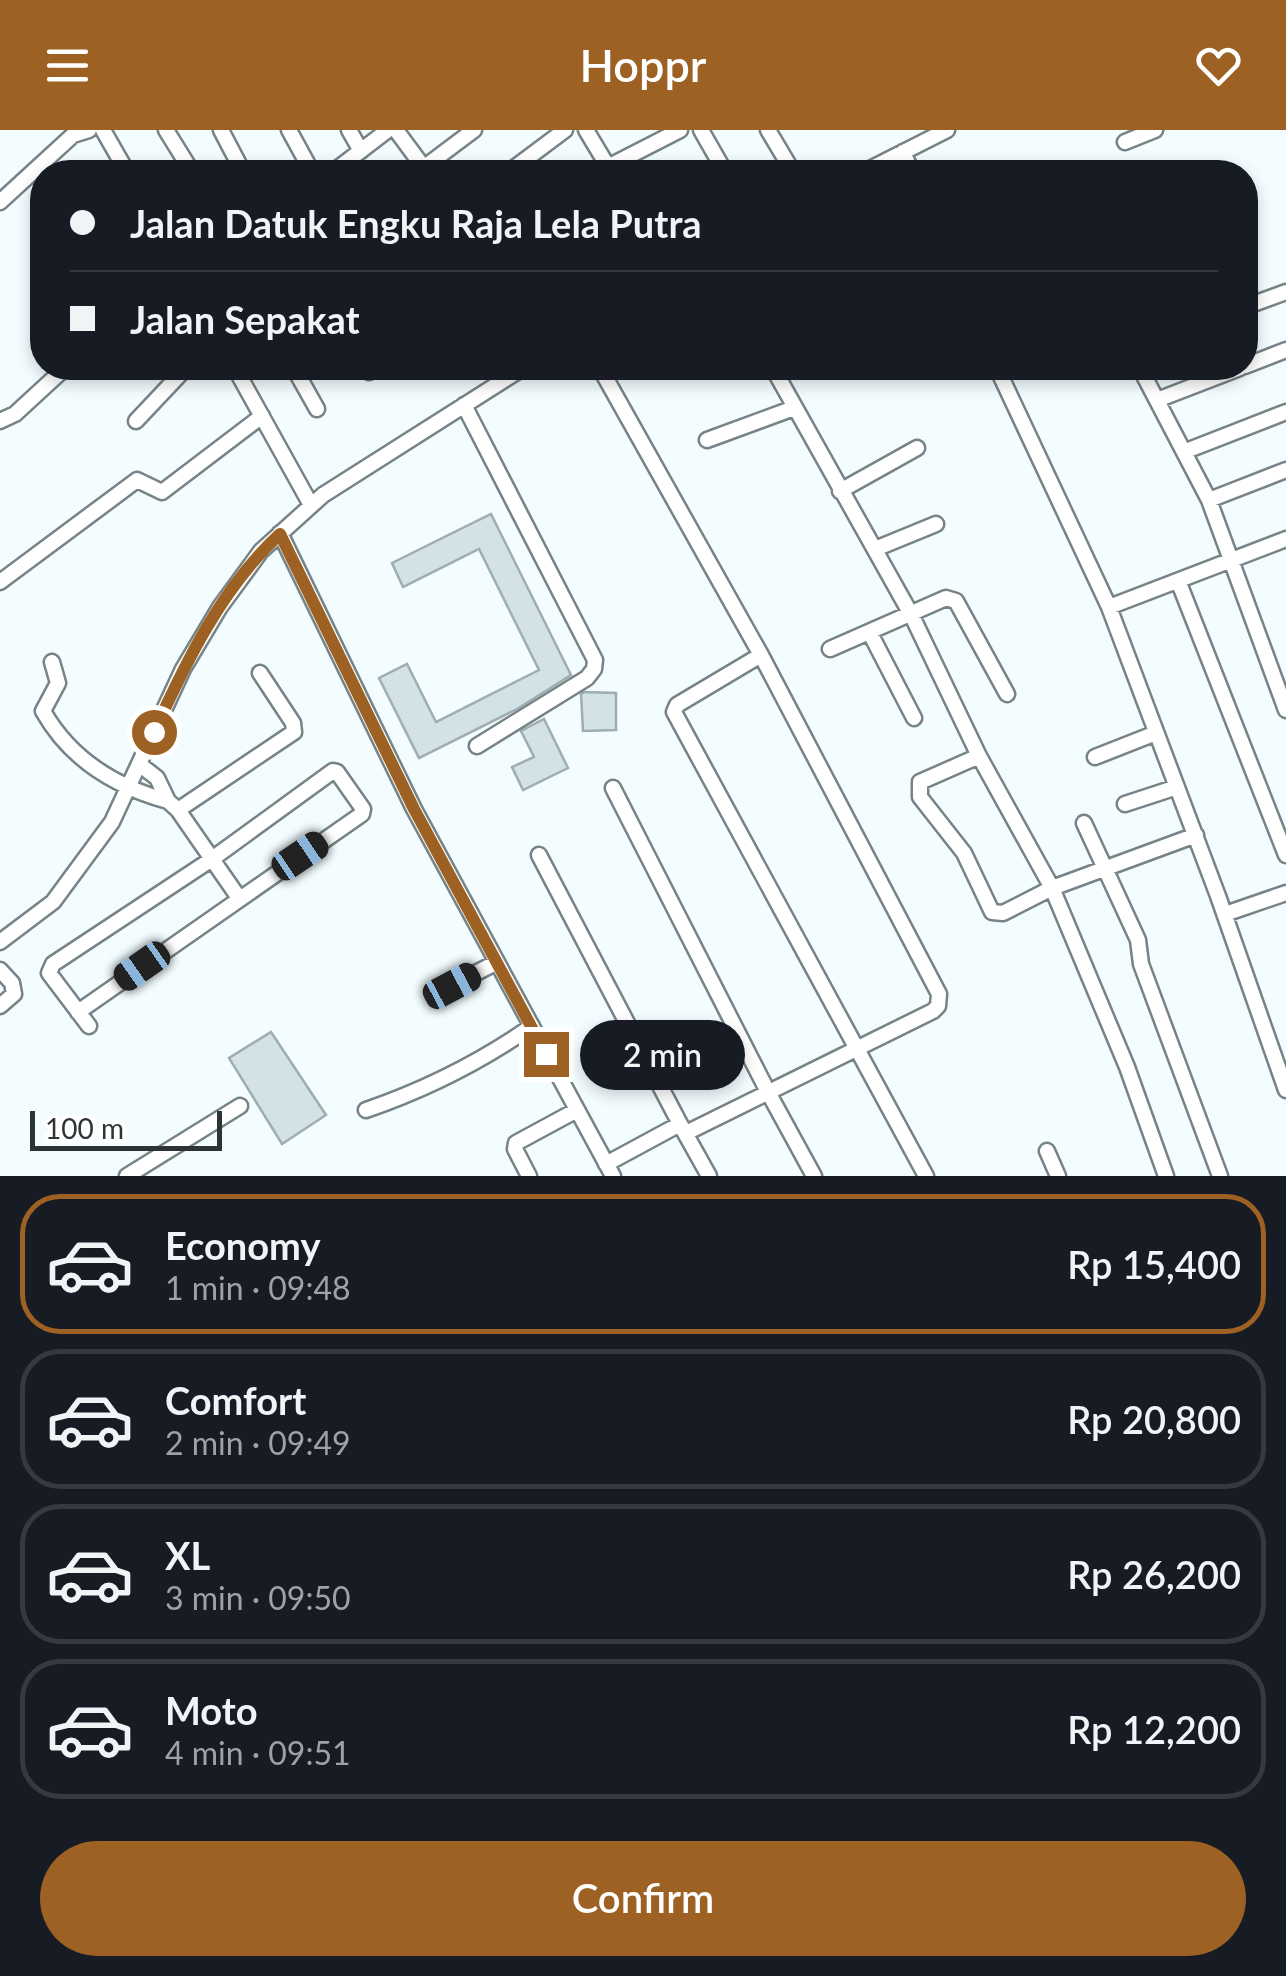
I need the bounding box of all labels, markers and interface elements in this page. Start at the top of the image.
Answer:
icon: menu [40,38,95,93]
text: Hoppr [580,38,706,92]
icon: heart [1191,38,1246,93]
text: Jalan Datuk Engku Raja Lela Putra [130,200,702,246]
text: Jalan Sepakat [130,296,360,342]
route start [132,710,177,755]
car [267,827,333,885]
car [109,937,175,995]
car [418,959,486,1013]
callout: 2 min [581,1019,746,1089]
route end [524,1032,569,1077]
text: 2 min [623,1035,702,1074]
scale bar [30,1106,222,1150]
text: 100 m [45,1111,124,1145]
icon: car [45,1219,135,1309]
text: Economy [165,1222,320,1268]
text: Rp 15,400 [1067,1241,1241,1287]
text: 1 min · 09:48 [165,1268,351,1307]
icon: car [45,1374,135,1464]
text: Comfort [165,1377,306,1423]
text: Rp 20,800 [1067,1396,1241,1442]
text: 2 min · 09:49 [165,1423,351,1462]
icon: car [45,1529,135,1619]
text: XL [165,1532,210,1578]
text: Rp 26,200 [1067,1551,1241,1597]
text: 3 min · 09:50 [165,1578,351,1617]
icon: car [45,1684,135,1774]
text: Moto [165,1687,258,1733]
text: Rp 12,200 [1067,1706,1241,1752]
text: 4 min · 09:51 [165,1733,351,1772]
button: Confirm [40,1841,1246,1956]

